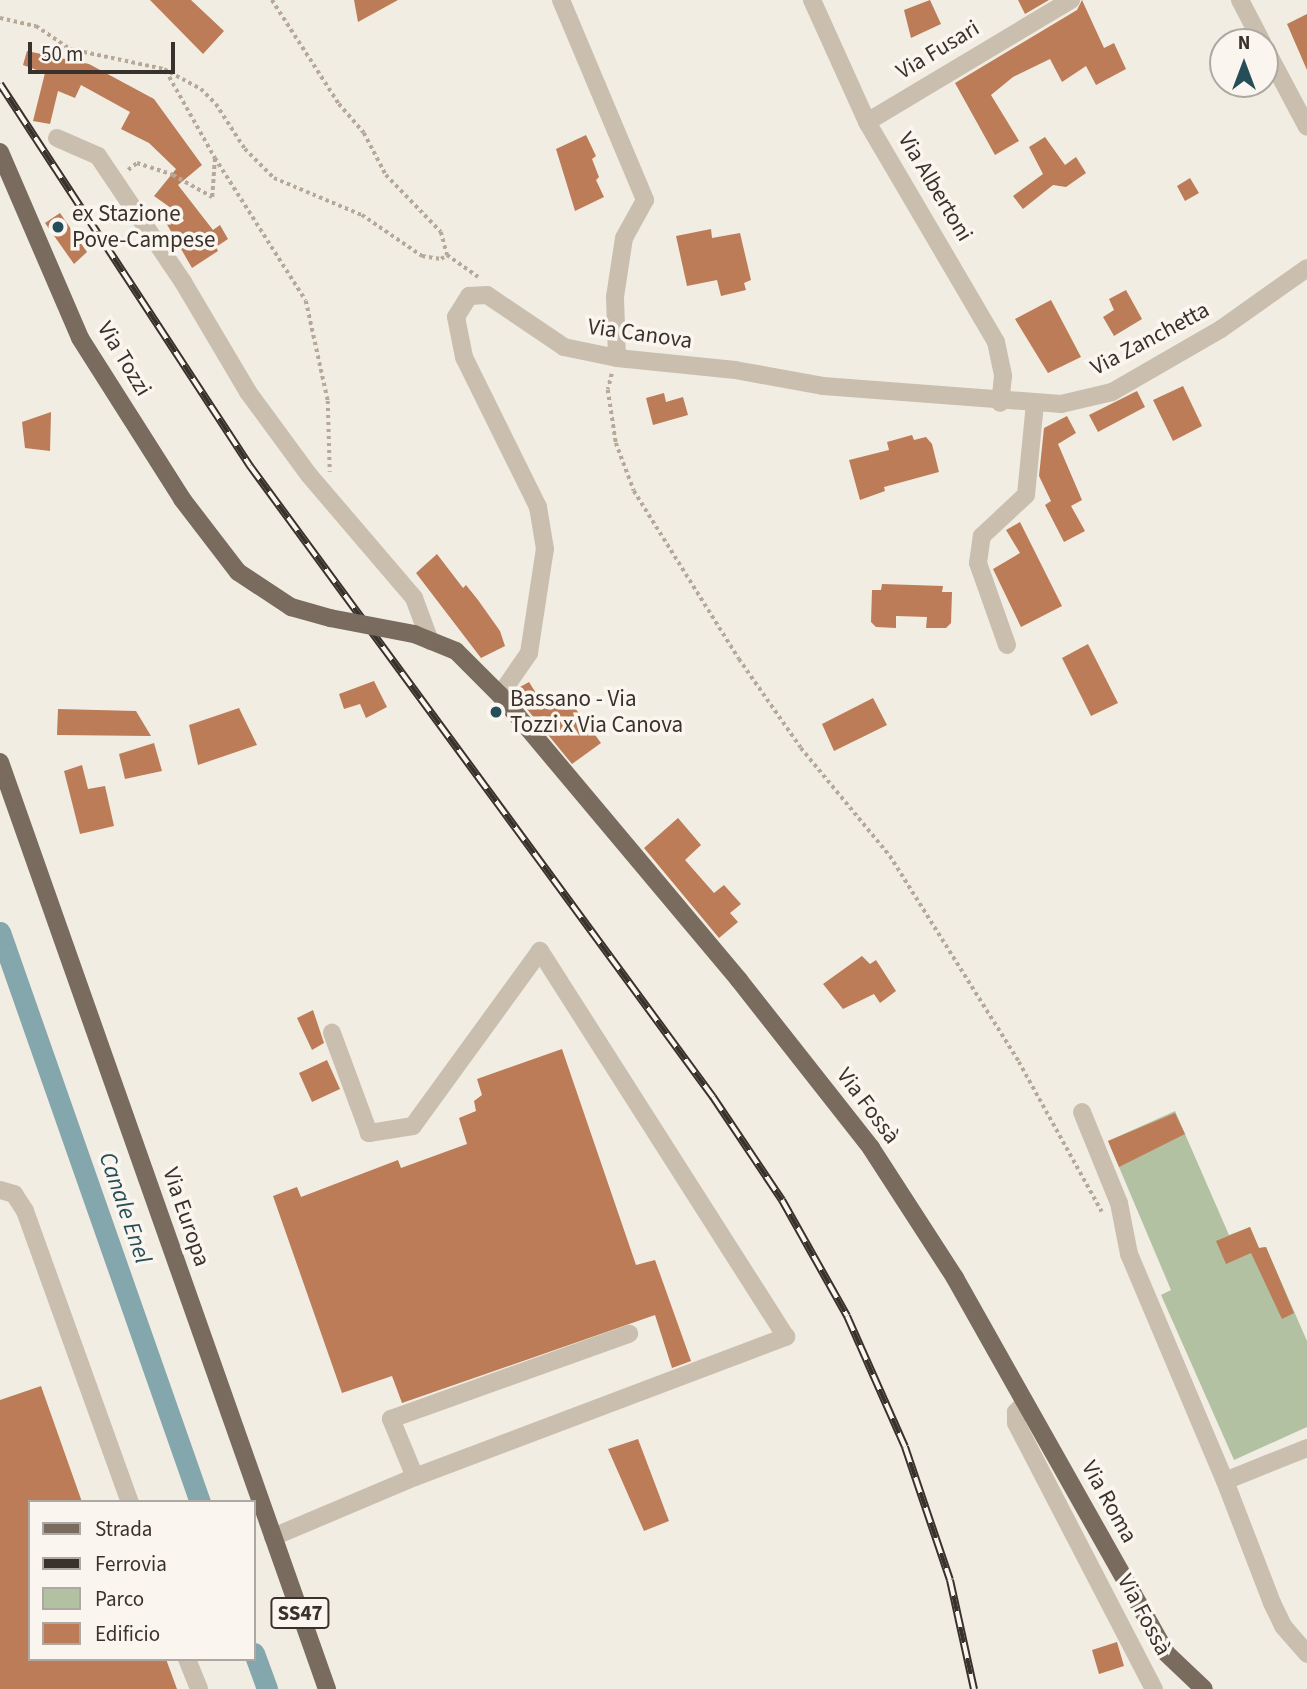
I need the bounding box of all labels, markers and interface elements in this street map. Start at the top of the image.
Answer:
street label: Via Fusari [891,14,985,86]
scale bar [32,28,178,72]
north arrow [1209,28,1279,98]
text: N [1238,30,1250,57]
text: 50 m [41,39,83,69]
street label: Via Albertoni [892,127,978,247]
place label: ex Stazione Pove-Campese [72,200,215,254]
marker: ex Stazione Pove-Campese [50,219,66,235]
street label: Via Zanchetta [1086,296,1214,382]
street label: Via Canova [586,313,694,355]
street label: Via Tozzi [91,317,157,401]
place label: Bassano - Via Tozzi x Via Canova [510,685,683,739]
marker: Bassano - Via Tozzi x Via Canova [488,704,504,720]
street label: Via Fossà [830,1063,906,1149]
water label: Canale Enel [93,1149,157,1267]
street label: Via Europa [156,1164,216,1270]
street label: Via Roma [1075,1456,1143,1548]
legend [28,1500,256,1661]
text: Strada [95,1514,152,1544]
text: Ferrovia [95,1549,167,1579]
street label: Via Fossà [1111,1570,1177,1660]
text: Parco [95,1584,144,1614]
road number: SS47 [270,1596,330,1630]
text: Edificio [95,1619,160,1649]

